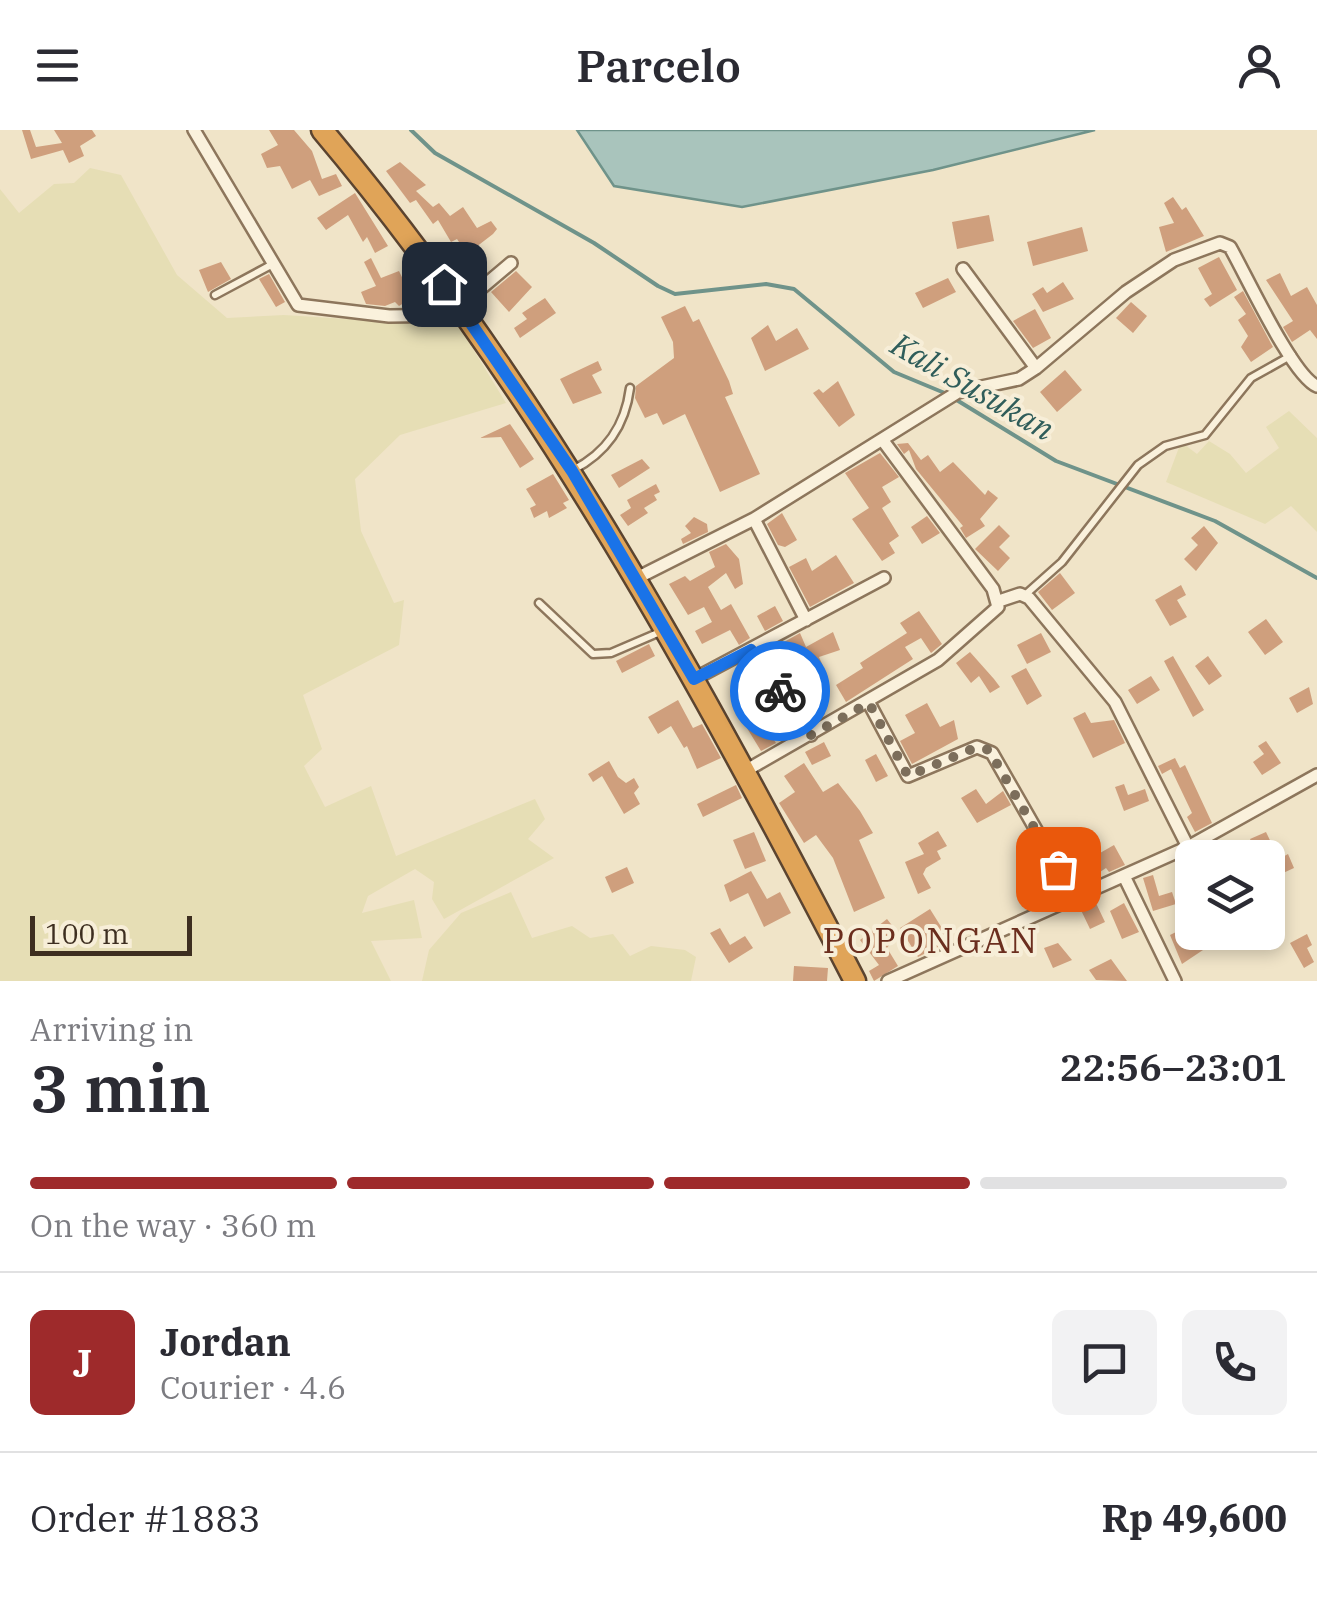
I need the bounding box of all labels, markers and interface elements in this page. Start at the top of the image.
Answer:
text: Parcelo [576,36,741,94]
icon: menu [30,38,85,93]
icon: person [1232,38,1287,93]
pin [402,242,487,327]
icon: home [417,257,472,312]
water label: Kali Susukan [883,322,1062,449]
courier [730,641,830,741]
icon: bike [753,664,808,719]
pin [1016,827,1101,912]
map controls [1175,840,1285,950]
button: layers [1175,840,1285,950]
icon: bag [1031,842,1086,897]
scale bar [30,911,192,956]
text: 100 m [45,915,129,952]
district label: POPONGAN [822,917,1040,963]
text: Arriving in [30,1008,193,1050]
text: 22:56–23:01 [1060,1042,1287,1091]
text: 3 min [30,1045,211,1130]
text: On the way · 360 m [30,1204,316,1246]
button: chat [1052,1310,1157,1415]
button: phone [1182,1310,1287,1415]
text: Jordan [160,1317,291,1366]
text: J [73,1338,92,1387]
text: Courier · 4.6 [160,1366,346,1408]
text: Order #1883 [30,1493,261,1542]
text: Rp 49,600 [1101,1493,1287,1542]

